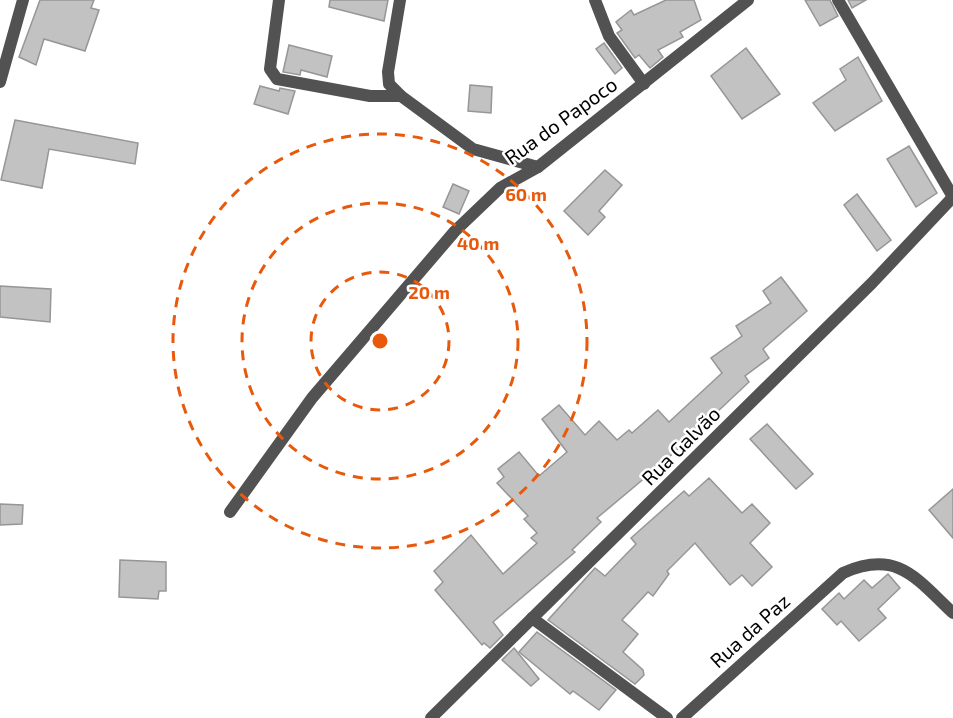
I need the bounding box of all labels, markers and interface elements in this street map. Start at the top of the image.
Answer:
street label: Rua do Papoco [500,71,621,169]
text: 60 m [505,183,547,205]
text: 40 m [457,232,499,254]
text: 20 m [408,281,450,303]
centre of rings [370,331,390,351]
street label: Rua Galvão [636,401,725,490]
street label: Rua da Paz [705,588,794,672]

